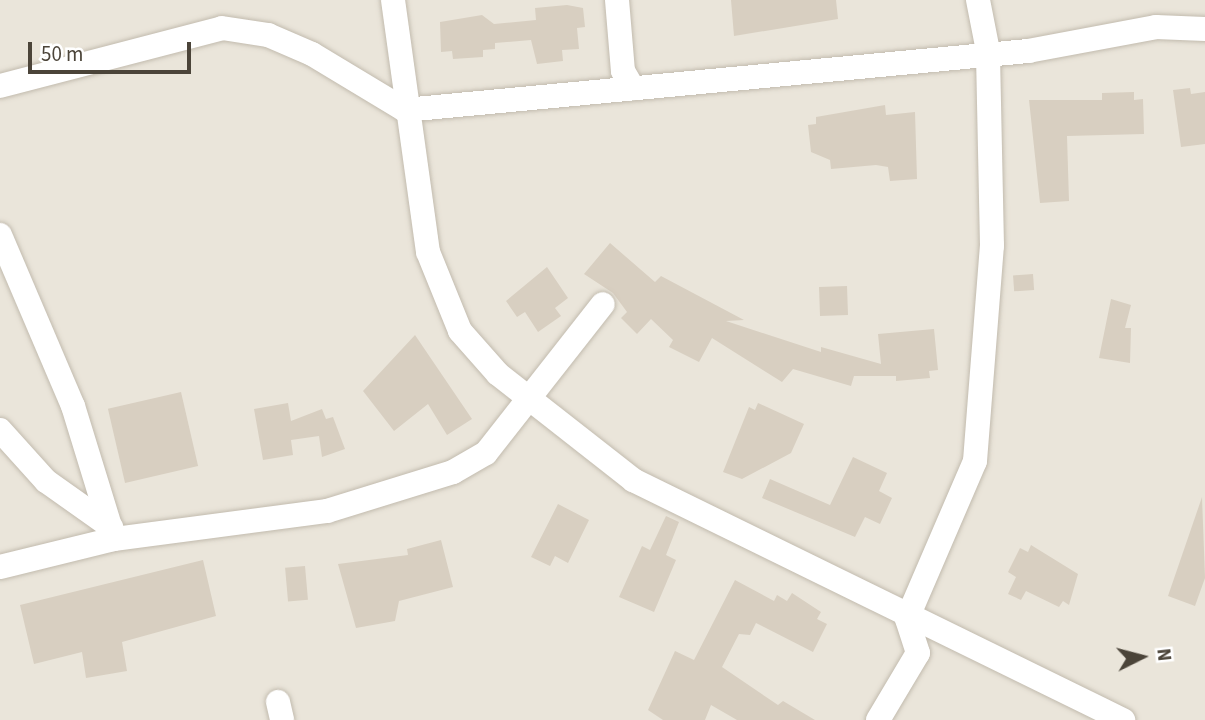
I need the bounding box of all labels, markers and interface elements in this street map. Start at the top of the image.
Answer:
scale bar [32,28,194,72]
text: 50 m [41,39,83,69]
north arrow [1107,622,1177,692]
text: N [1149,647,1177,662]

